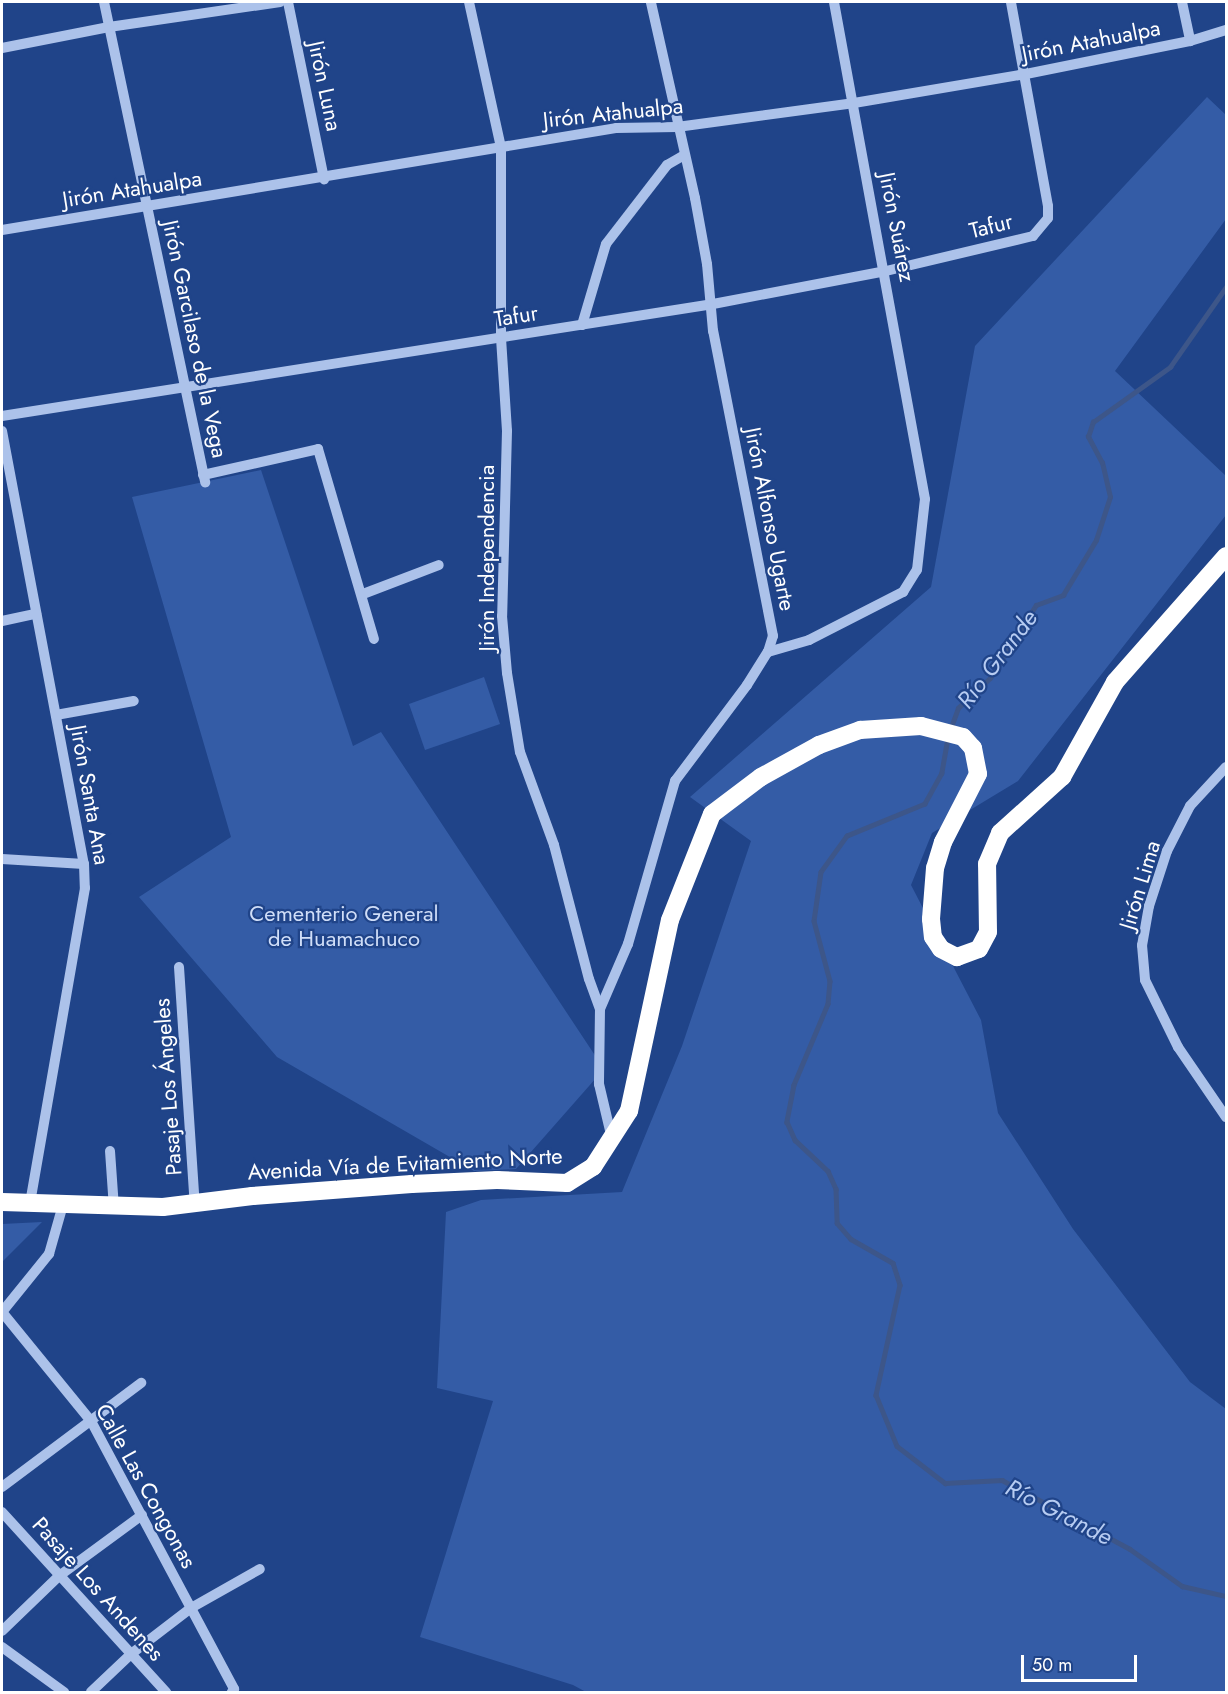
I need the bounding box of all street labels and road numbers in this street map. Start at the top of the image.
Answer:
street label: Jirón Atahualpa [1019,15,1163,67]
street label: Jirón Luna [303,38,347,134]
street label: Jirón Atahualpa [542,93,684,133]
street label: Jirón Atahualpa [60,165,204,213]
street label: Jirón Suárez [873,170,921,284]
street label: Tafur [966,208,1016,244]
street label: Jirón Garcilaso de la Vega [157,218,233,460]
street label: Tafur [492,300,540,332]
street label: Jirón Alfonso Ugarte [739,425,801,613]
street label: Jirón Independencia [474,465,500,651]
street label: Jirón Santa Ana [65,723,115,867]
street label: Jirón Lima [1114,837,1166,933]
street label: Pasaje Los Ángeles [149,998,187,1176]
street label: Avenida Vía de Evitamiento Norte [247,1143,563,1185]
street label: Calle Las Congonas [90,1399,202,1573]
street label: Pasaje Los Andenes [27,1512,169,1666]

